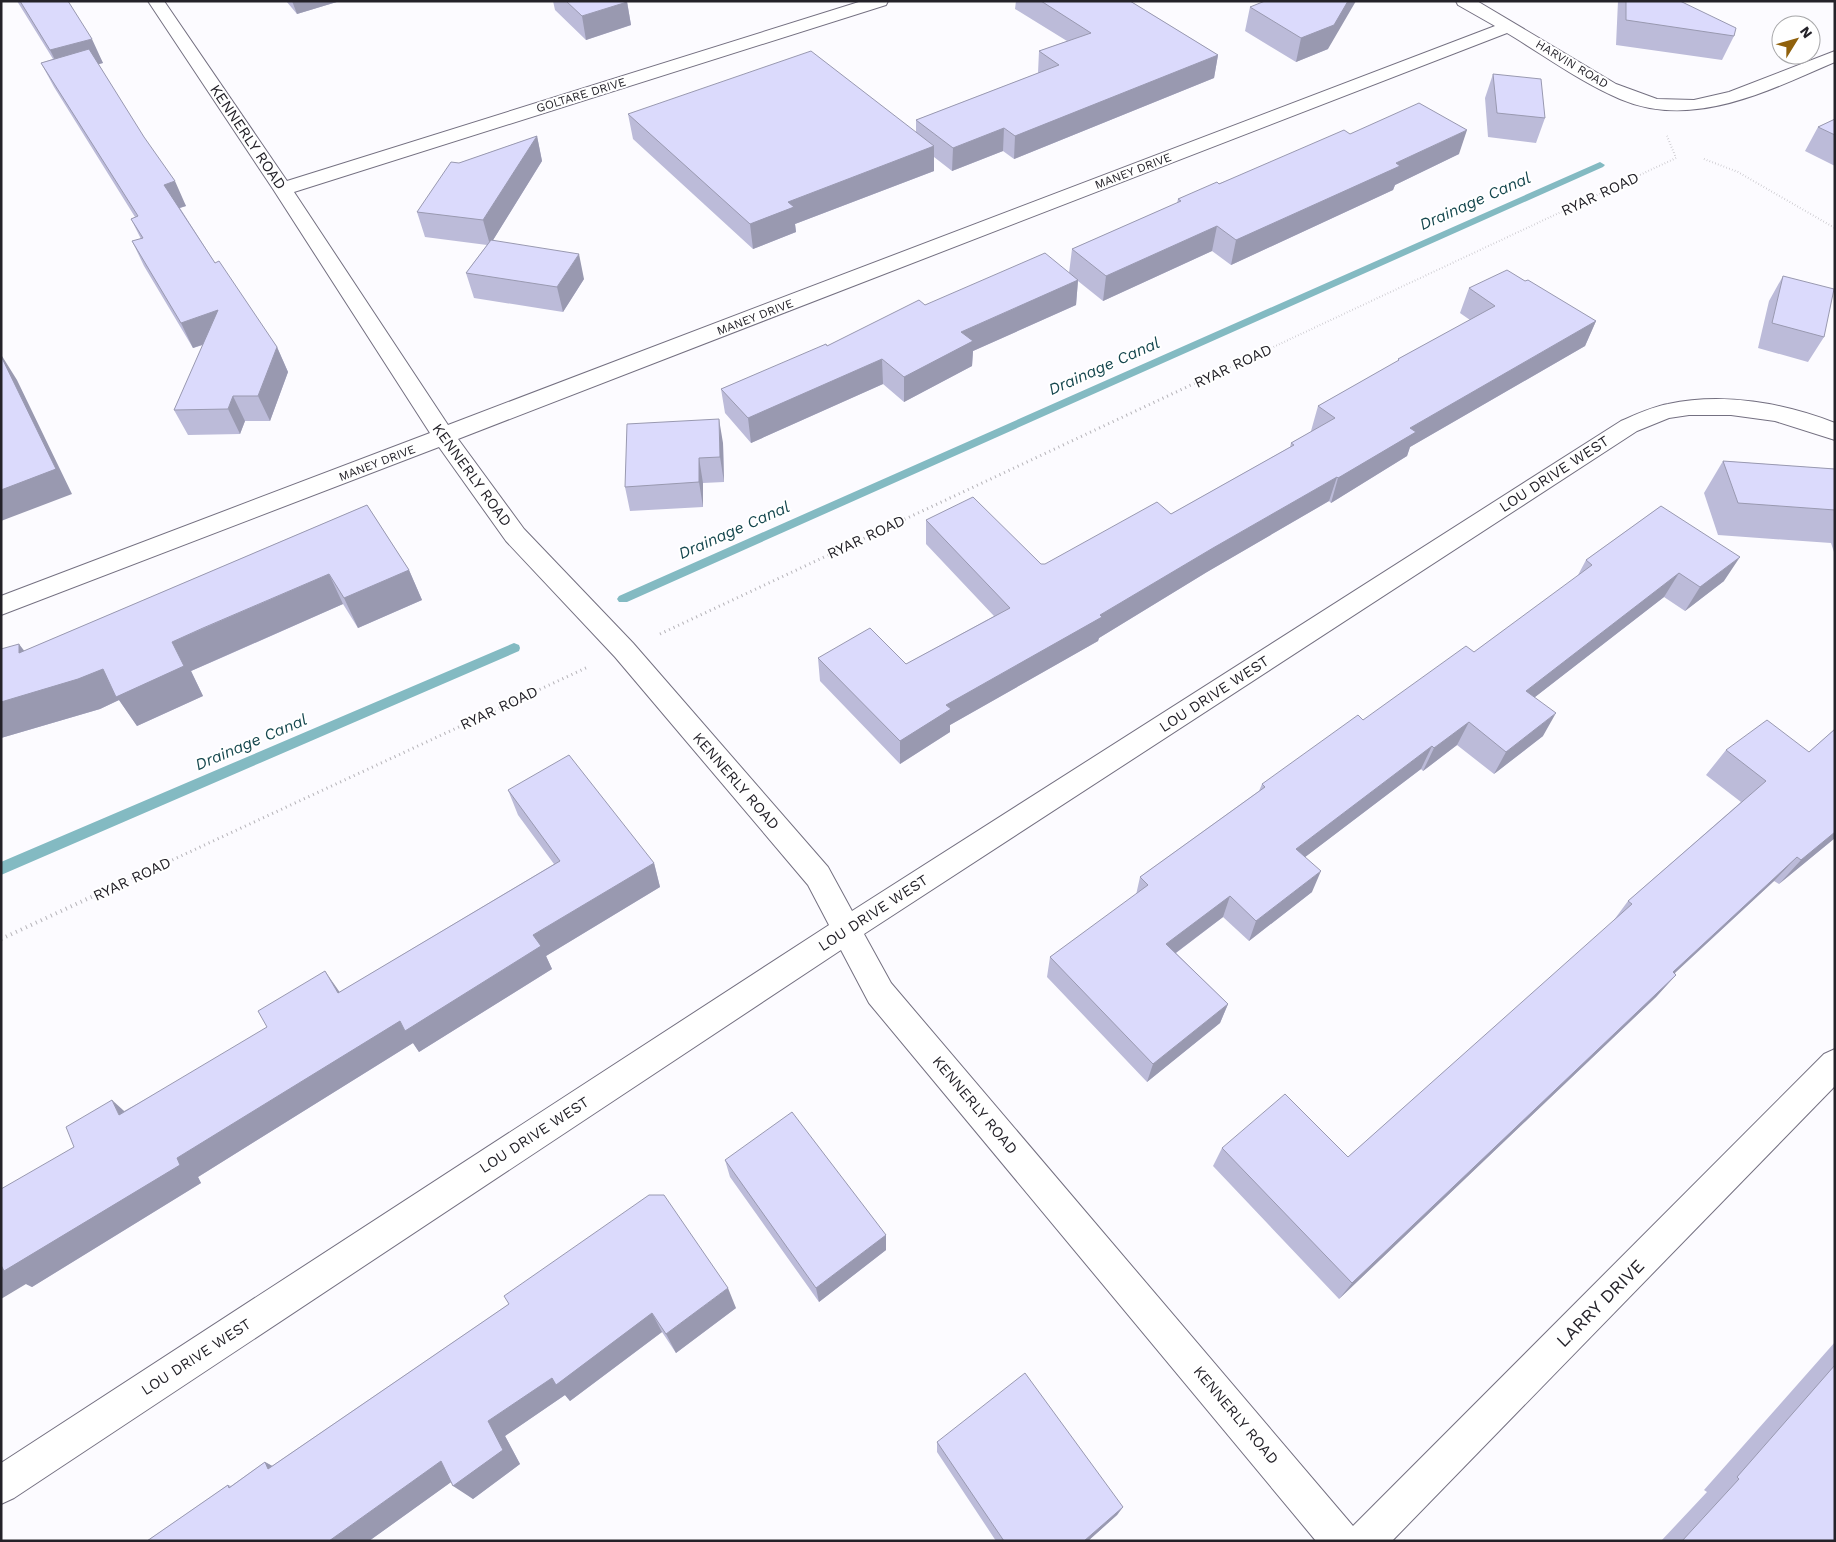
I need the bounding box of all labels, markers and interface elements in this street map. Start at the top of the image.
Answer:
north arrow [1771,15,1821,65]
text: N [1797,23,1816,41]
street label: HARVIN ROAD [1533,37,1611,91]
street label: GOLTARE DRIVE [535,75,628,115]
street label: KENNERLY ROAD [206,81,290,193]
street label: MANEY DRIVE [1093,150,1173,192]
water label: Drainage Canal [1416,168,1534,234]
street label: RYAR ROAD [1558,168,1642,220]
street label: MANEY DRIVE [715,296,795,338]
water label: Drainage Canal [1045,333,1163,399]
street label: RYAR ROAD [1191,340,1275,392]
street label: KENNERLY ROAD [429,420,515,530]
street label: LOU DRIVE WEST [1496,432,1612,516]
street label: MANEY DRIVE [337,442,417,484]
water label: Drainage Canal [675,497,793,563]
street label: RYAR ROAD [824,511,908,563]
street label: LOU DRIVE WEST [1156,652,1272,736]
street label: RYAR ROAD [457,682,541,734]
water label: Drainage Canal [192,710,310,774]
street label: KENNERLY ROAD [689,729,783,833]
street label: RYAR ROAD [90,853,174,905]
street label: LOU DRIVE WEST [815,871,931,955]
street label: KENNERLY ROAD [929,1052,1021,1158]
street label: LOU DRIVE WEST [476,1093,592,1177]
street label: LARRY DRIVE [1552,1255,1648,1351]
street label: LOU DRIVE WEST [138,1315,254,1399]
street label: KENNERLY ROAD [1190,1362,1282,1468]

